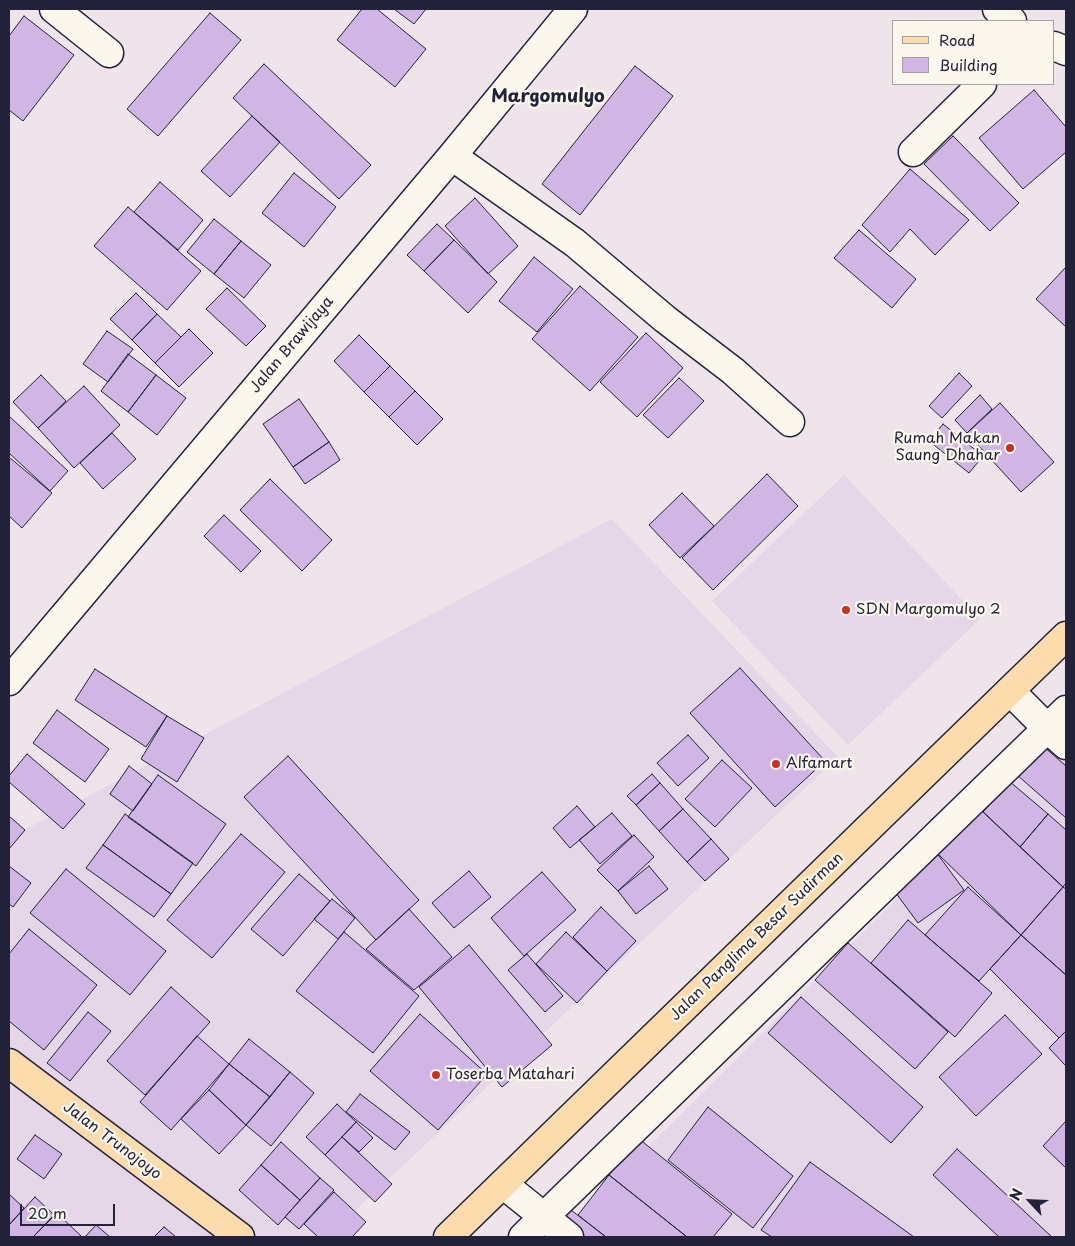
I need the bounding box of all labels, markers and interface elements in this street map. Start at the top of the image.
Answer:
legend [892,20,1055,85]
text: Road [939,28,975,51]
text: Building [939,53,998,76]
district label: Margomulyo [491,86,605,108]
street label: Jalan Brawijaya [246,293,338,397]
place label: Rumah Makan Saung Dhahar [894,430,1000,465]
marker: Rumah Makan Saung Dhahar [1004,442,1016,454]
place label: SDN Margomulyo 2 [856,601,1001,619]
marker: SDN Margomulyo 2 [840,604,852,616]
place label: Alfamart [786,755,852,773]
marker: Alfamart [770,758,782,770]
street label: Jalan Panglima Besar Sudirman [667,849,847,1025]
place label: Toserba Matahari [446,1066,575,1084]
marker: Toserba Matahari [430,1069,442,1081]
street label: Jalan Trunojoyo [59,1098,165,1184]
north arrow [1005,1176,1055,1226]
text: N [1004,1185,1028,1204]
scale bar [22,1194,118,1226]
text: 20 m [28,1201,67,1224]

